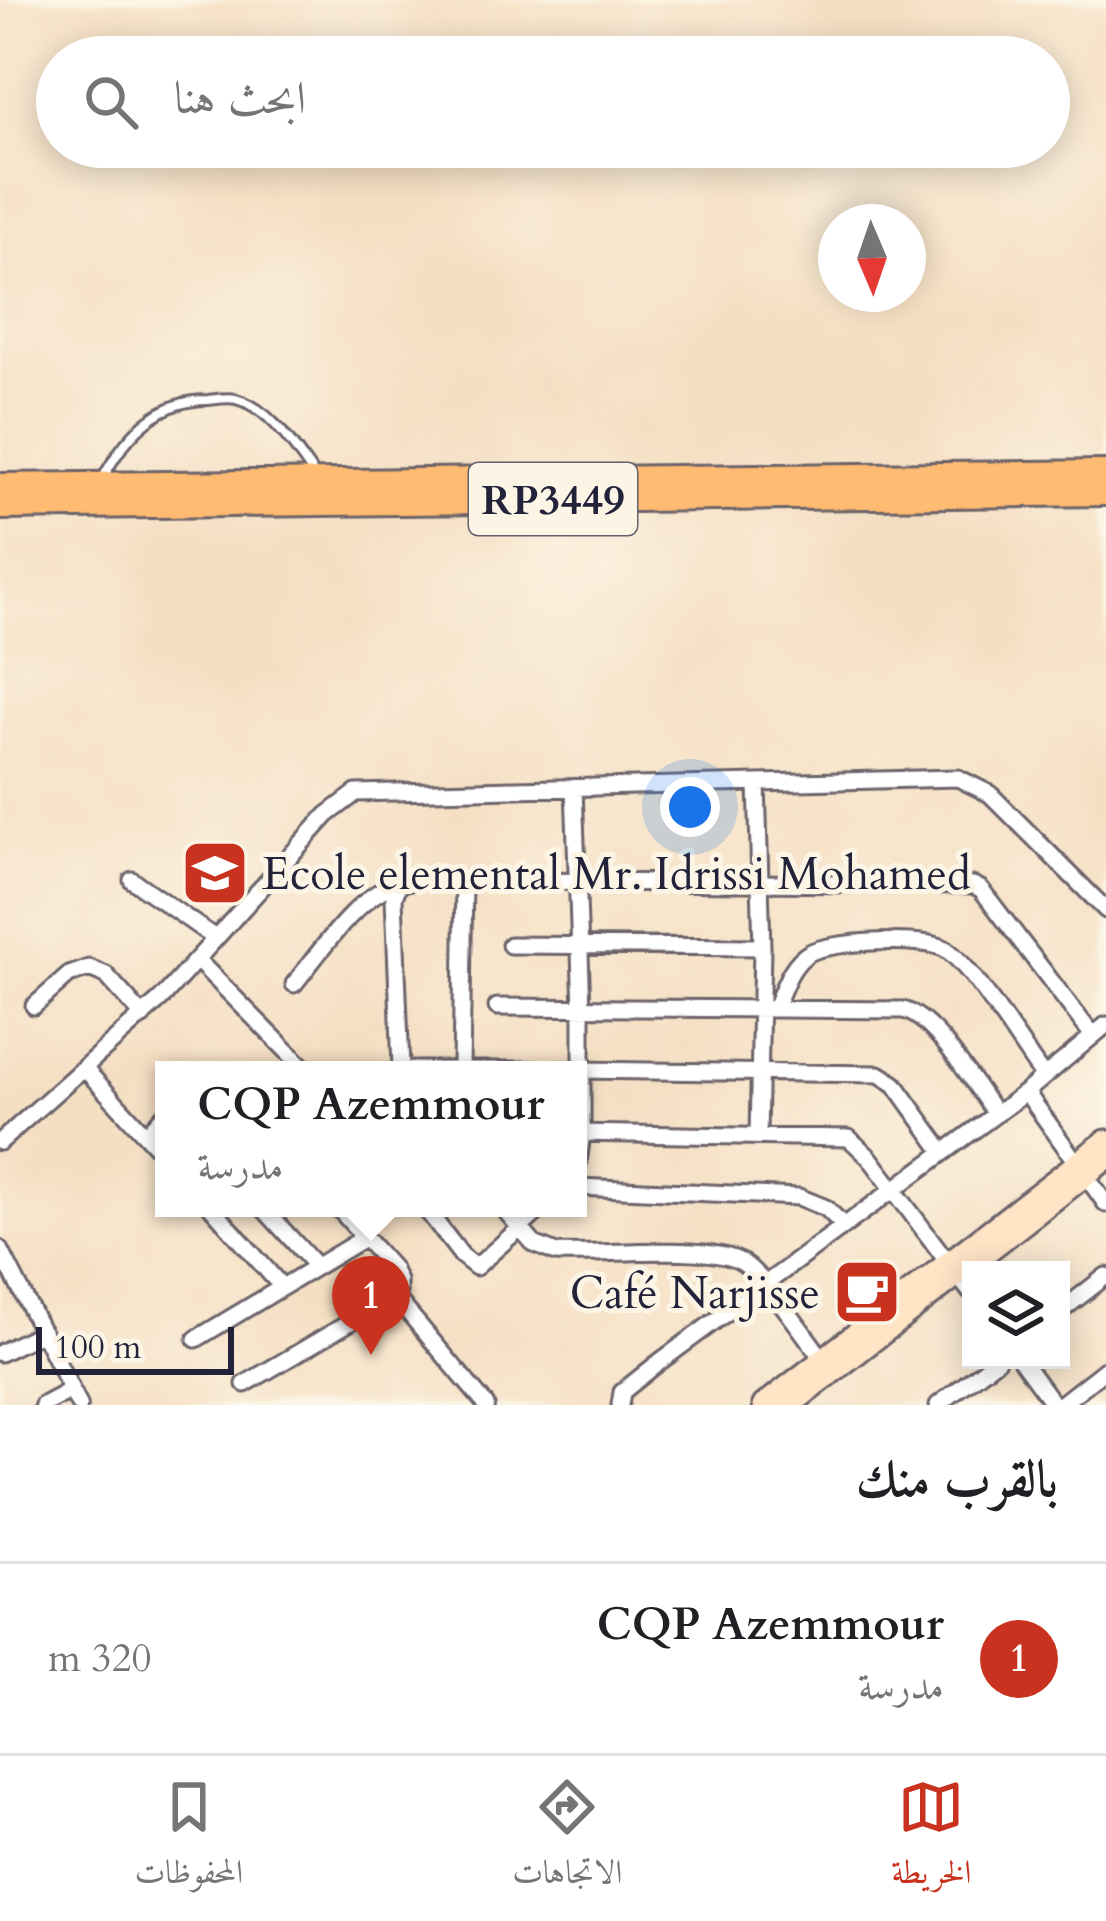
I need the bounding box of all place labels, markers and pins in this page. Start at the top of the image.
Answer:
school or university icon: Ecole elemental Mr. Idrissi Mohamed [180,838,250,908]
place label: Ecole elemental Mr. Idrissi Mohamed [262,844,971,905]
pin: 1 [332,1256,410,1355]
cafe icon: Café Narjisse [832,1257,902,1327]
place label: Café Narjisse [570,1263,820,1324]

